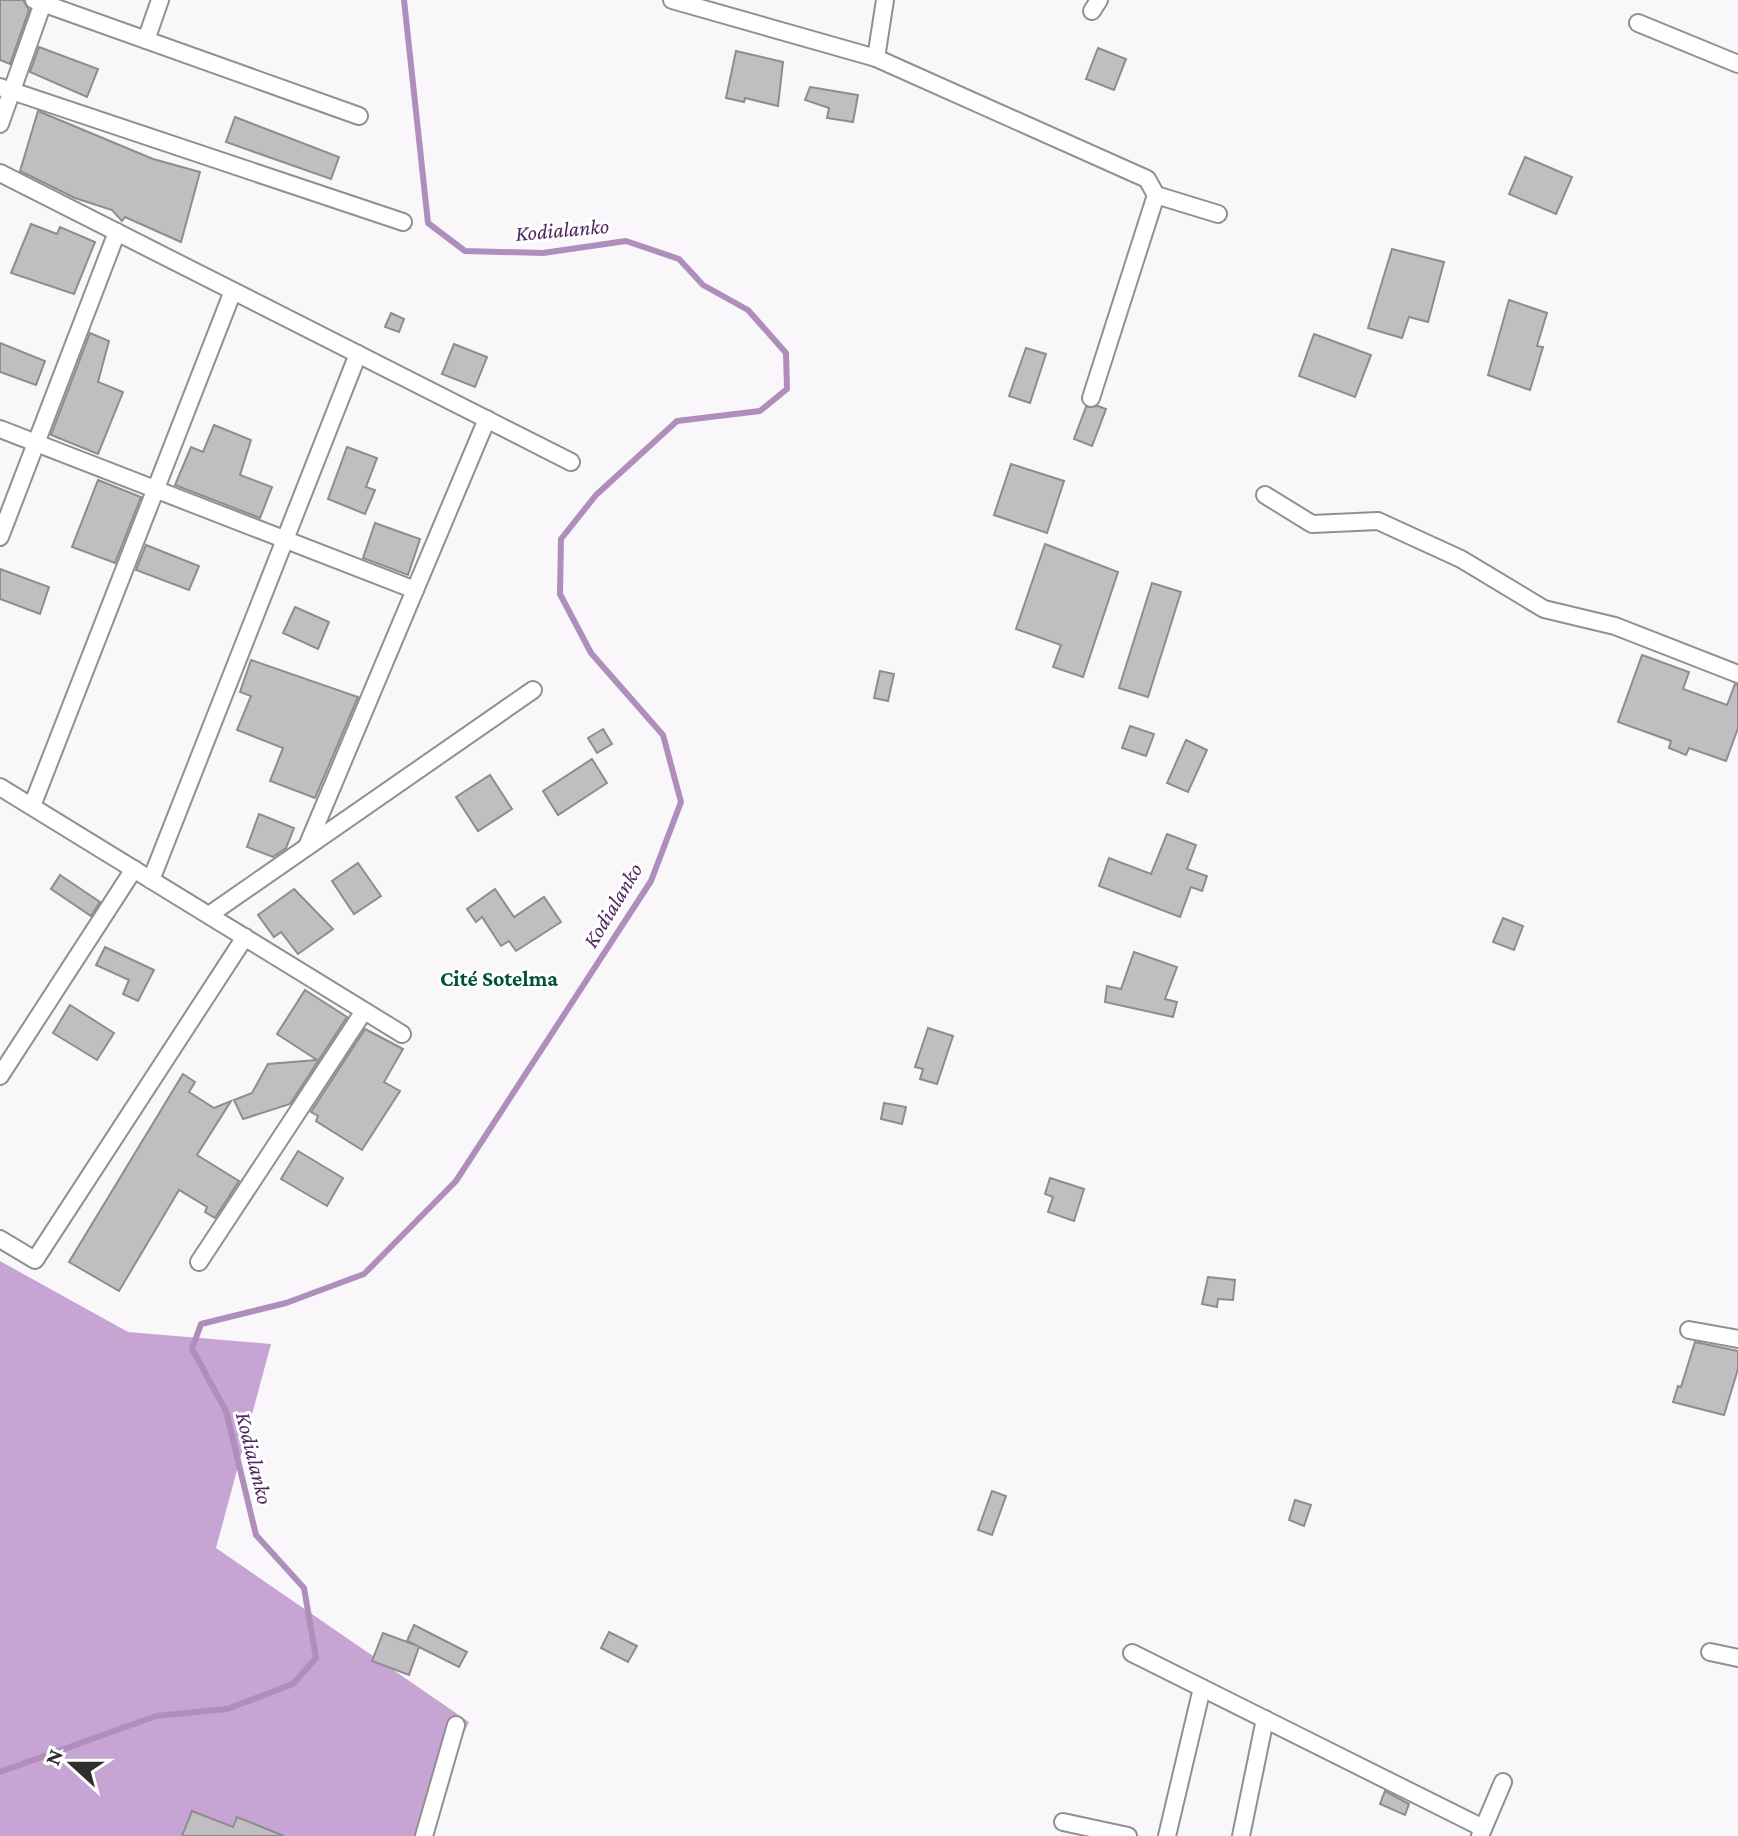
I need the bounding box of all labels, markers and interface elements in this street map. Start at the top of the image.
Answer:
water label: Kodialanko [514,213,610,246]
water label: Kodialanko [578,859,647,952]
district label: Cité Sotelma [440,966,558,991]
water label: Kodialanko [231,1409,278,1507]
north arrow [32,1724,112,1804]
text: N [39,1746,68,1768]

